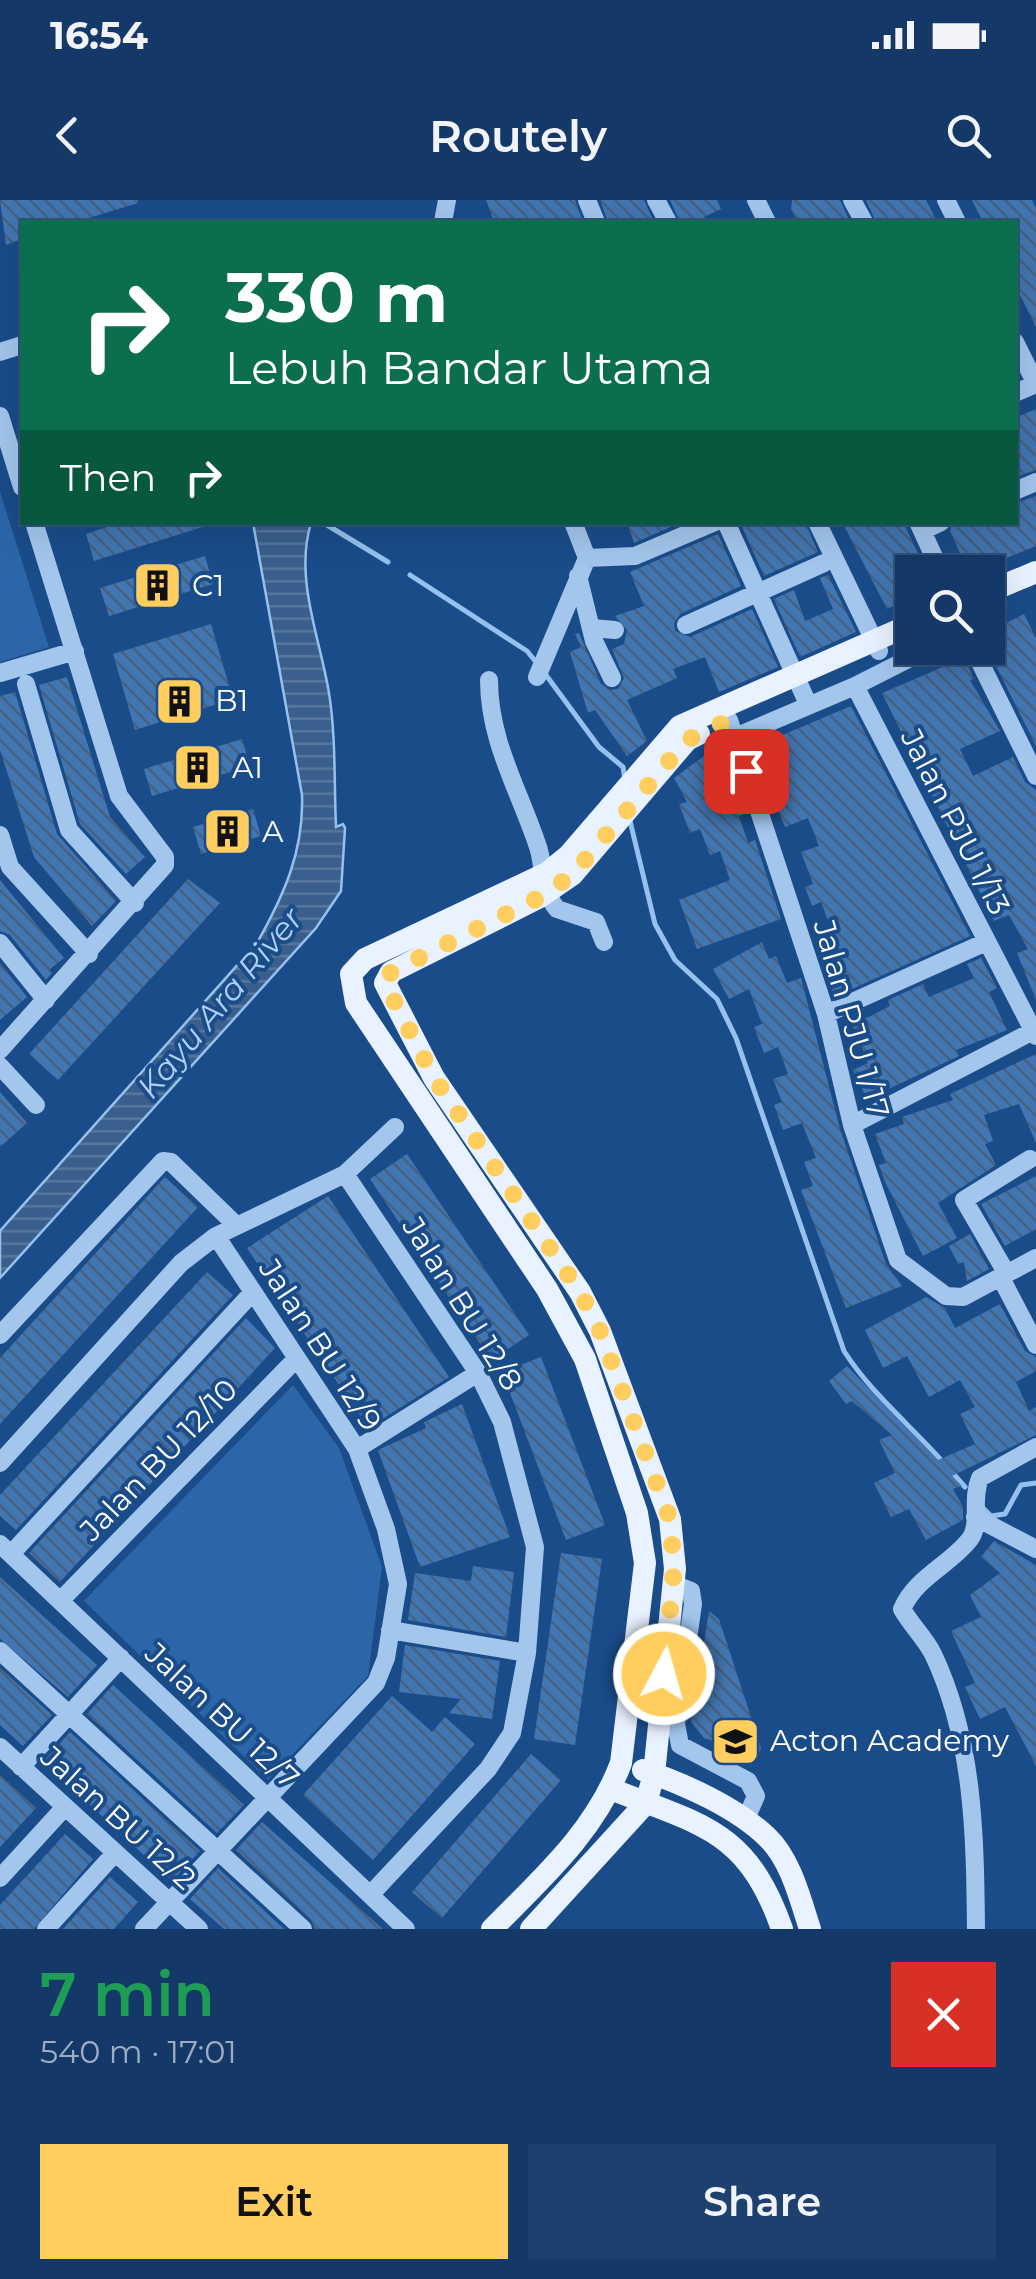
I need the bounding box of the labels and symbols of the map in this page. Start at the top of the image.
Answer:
building icon: C1 [131,560,183,612]
place label: C1 [192,567,224,604]
building icon: B1 [154,675,206,727]
place label: B1 [215,682,248,719]
street label: Jalan PJU 1/13 [892,722,1018,921]
pin [704,729,789,814]
building icon: A1 [171,742,223,794]
place label: A1 [232,749,263,786]
building icon: A [201,806,253,858]
place label: A [262,813,284,850]
water label: Kayu Ara River [129,898,311,1106]
street label: Jalan PJU 1/17 [805,915,897,1122]
street label: Jalan BU 12/8 [394,1209,530,1397]
street label: Jalan BU 12/9 [251,1251,390,1438]
street label: Jalan BU 12/10 [71,1371,245,1549]
position arrow [612,1622,716,1726]
street label: Jalan BU 12/7 [137,1634,307,1796]
school or university icon: Acton Academy [709,1715,761,1767]
place label: Acton Academy [770,1722,1010,1759]
street label: Jalan BU 12/2 [32,1738,204,1897]

